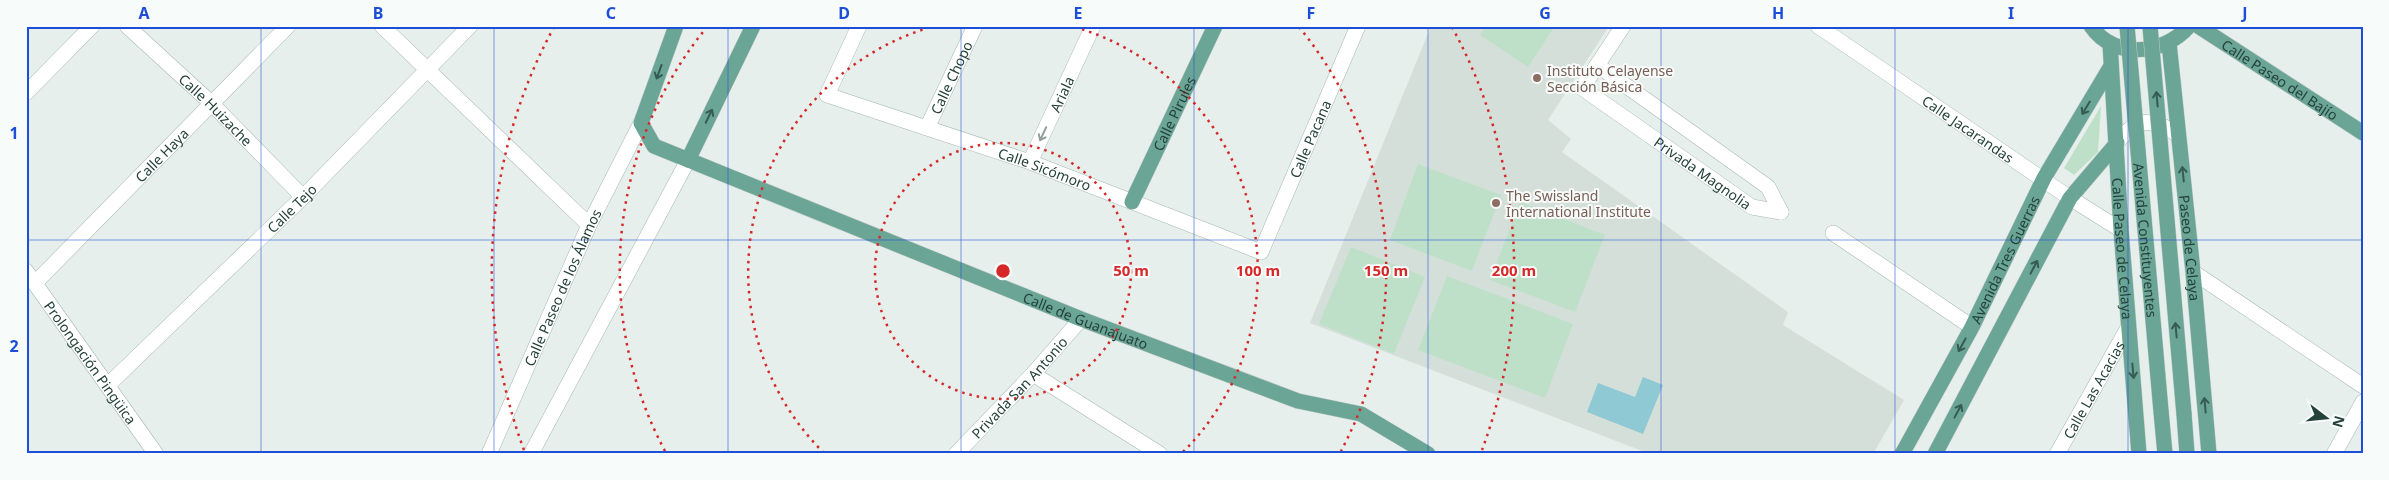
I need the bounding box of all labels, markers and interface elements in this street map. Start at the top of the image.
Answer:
text: A [138,2,150,24]
text: B [373,2,383,24]
text: C [606,2,616,24]
text: D [838,2,850,24]
text: E [1074,2,1083,24]
text: F [1307,2,1315,24]
text: G [1539,2,1551,24]
text: H [1772,2,1784,24]
text: I [2008,2,2014,24]
text: J [2240,2,2248,24]
street label: Calle Paseo del Bajío [2218,35,2342,124]
street label: Calle Chopo [926,38,976,117]
place label: Instituto Celayense Sección Básica [1547,61,1673,96]
one-way arrow [654,64,663,79]
street label: Calle Huizache [175,69,257,150]
marker: Instituto Celayense Sección Básica [1531,72,1543,84]
street label: Ariala [1045,73,1078,115]
street label: Calle Pirules [1148,73,1200,154]
street label: Calle Jacarandas [1919,91,2018,167]
one-way arrow [2152,91,2161,107]
street label: Calle Pacana [1285,97,1335,181]
one-way arrow [2081,101,2091,115]
one-way arrow [705,109,714,124]
text: 1 [9,122,19,144]
street label: Calle Haya [130,124,192,186]
one-way arrow [1038,126,1047,141]
street label: Privada Magnolia [1651,132,1755,213]
street label: Calle Sicómoro [996,143,1094,194]
street label: Avenida Constituyentes [2130,162,2162,318]
one-way arrow [2178,166,2188,182]
street label: Calle Paseo de Celaya [2108,177,2138,320]
street label: Calle Tejo [263,179,320,236]
place label: The Swissland International Institute [1506,186,1651,221]
street label: Avenida Tres Guerras [1966,192,2044,327]
street label: Paseo de Celaya [2175,194,2205,302]
marker: The Swissland International Institute [1490,197,1502,209]
street label: Calle Paseo de los Álamos [519,205,605,369]
text: 50 m [1113,260,1149,280]
text: 100 m [1236,260,1280,280]
text: 150 m [1364,260,1408,280]
text: 200 m [1492,260,1536,280]
one-way arrow [2029,260,2039,275]
centre of rings [994,262,1012,280]
street label: Calle de Guanajuato [1020,287,1151,353]
street label: Prolongación Pingüica [41,297,141,428]
one-way arrow [2172,323,2181,339]
street label: Privada San Antonio [967,332,1071,442]
text: 2 [9,335,19,357]
one-way arrow [1957,337,1966,352]
street label: Calle Las Acacias [2058,337,2129,442]
one-way arrow [2128,363,2138,379]
north arrow [2302,392,2352,442]
one-way arrow [2200,397,2209,413]
one-way arrow [1953,403,1963,418]
text: N [2328,414,2350,430]

